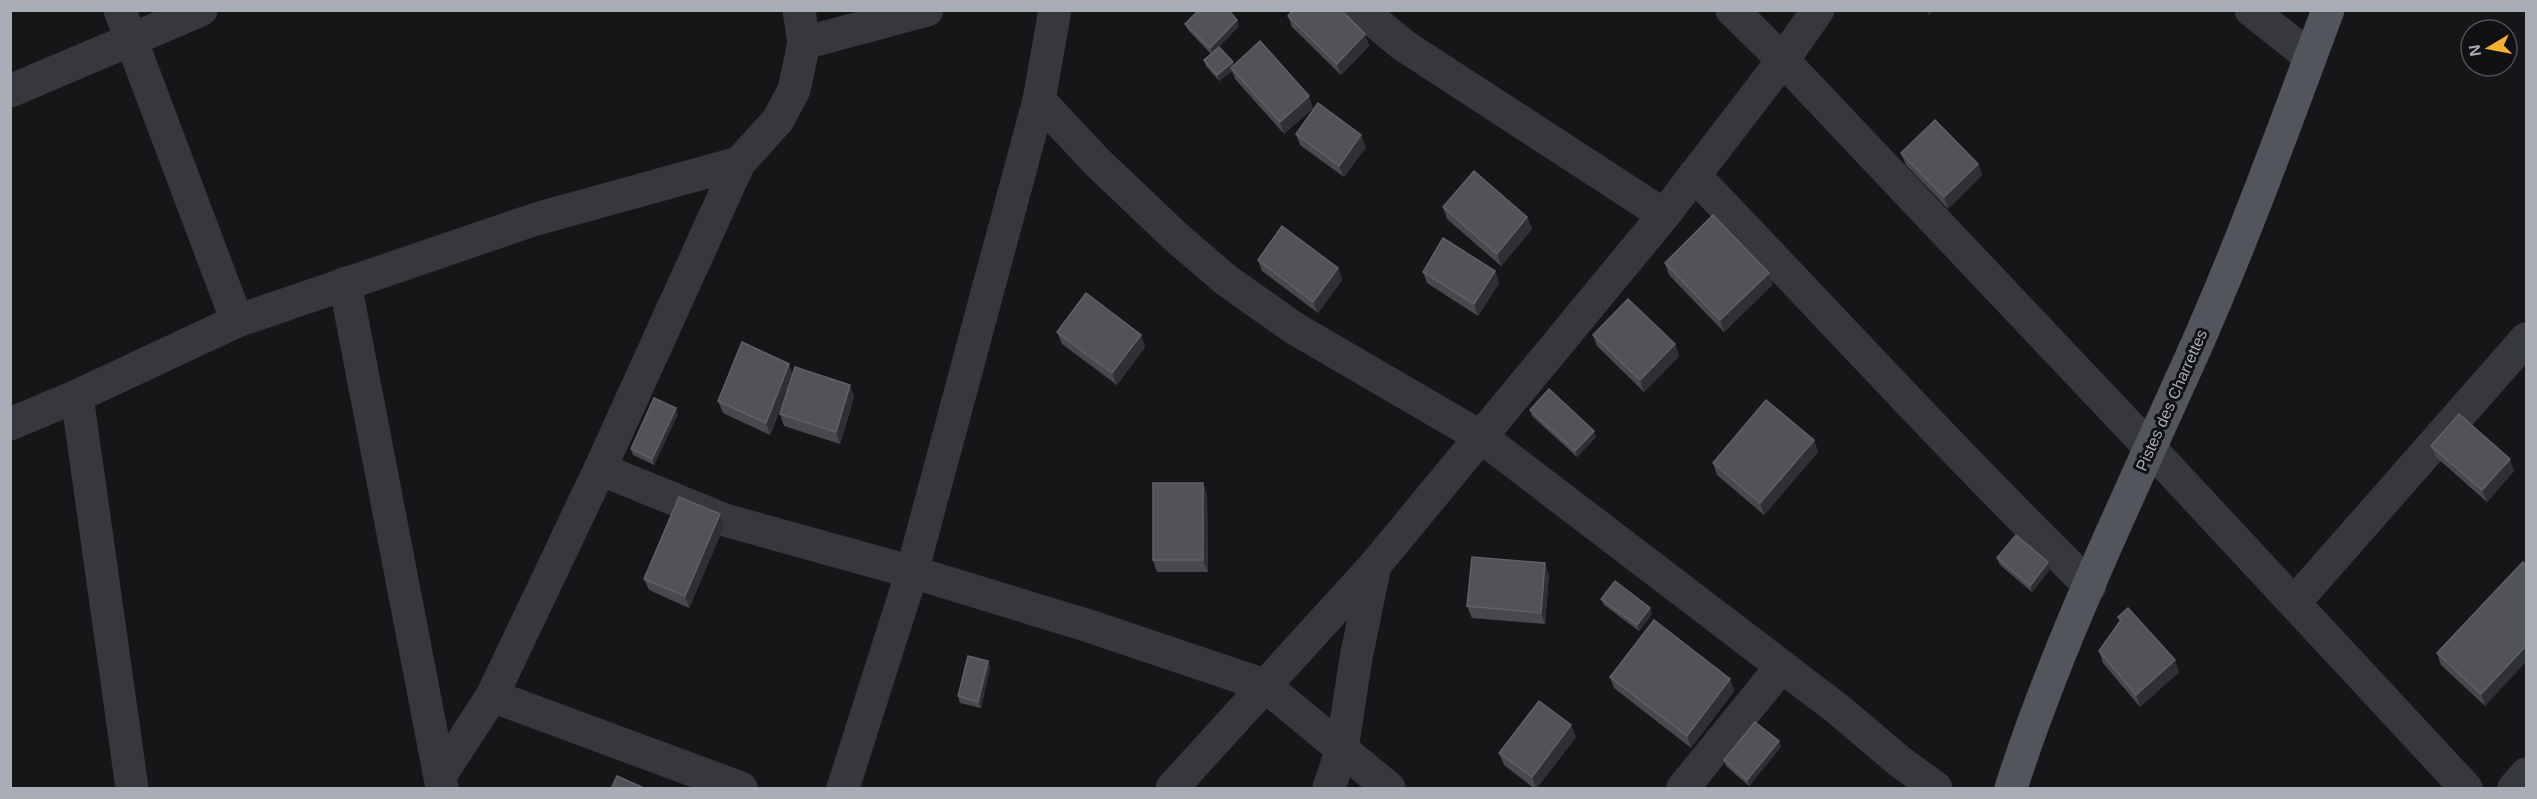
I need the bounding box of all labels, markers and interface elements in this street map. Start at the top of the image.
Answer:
north arrow [2459,18,2519,78]
text: N [2465,43,2484,58]
street label: Pistes des Charrettes [2133,327,2210,474]

